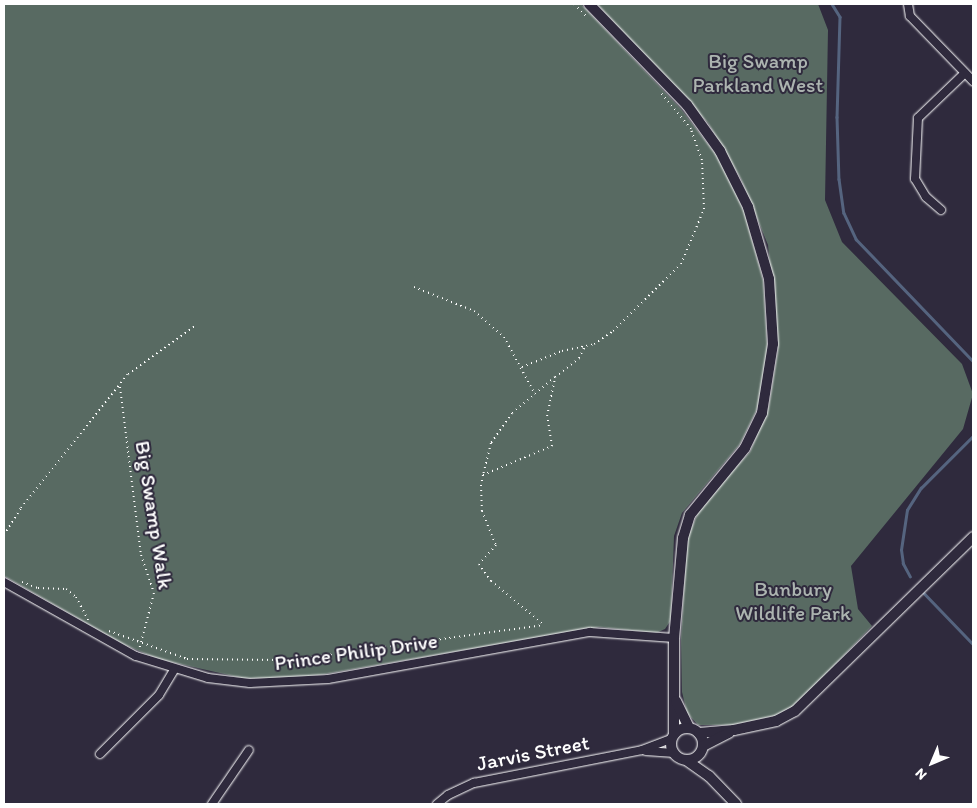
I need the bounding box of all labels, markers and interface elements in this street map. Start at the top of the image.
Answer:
park label: Big Swamp Parkland West [693,48,823,98]
street label: Big Swamp Walk [130,439,178,591]
park label: Bunbury Wildlife Park [735,576,851,626]
street label: Prince Philip Drive [273,628,439,676]
street label: Jarvis Street [475,730,591,776]
north arrow [907,738,957,788]
text: N [912,765,930,783]

